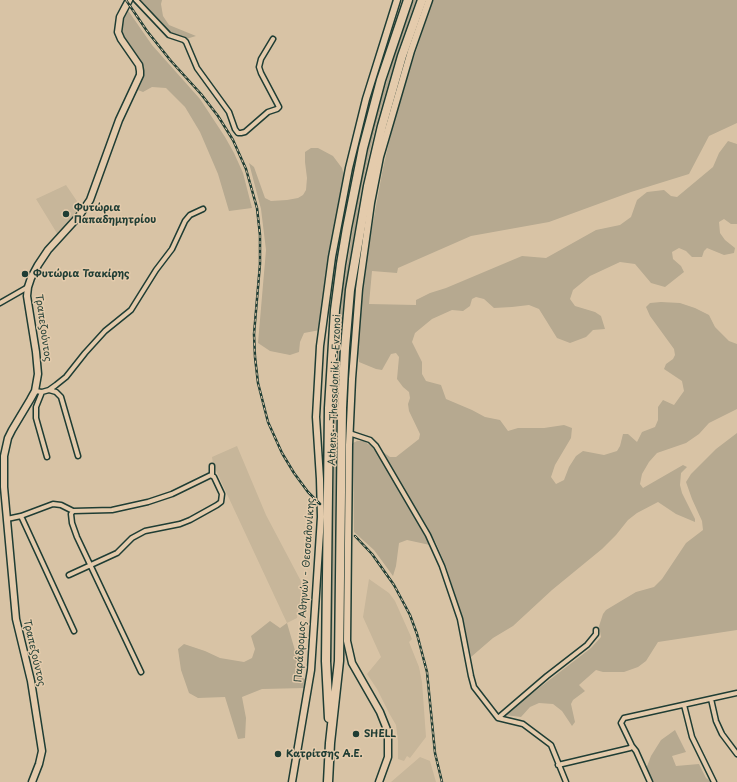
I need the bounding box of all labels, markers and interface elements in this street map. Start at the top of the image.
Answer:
place label: Φυτώρια Παπαδημητρίου [74,202,156,226]
marker: Φυτώρια Παπαδημητρίου [61,209,71,219]
place label: Φυτώρια Τσακίρης [33,268,130,280]
marker: Φυτώρια Τσακίρης [20,269,30,279]
street label: Τραπεζούντος [32,294,54,362]
street label: Athens - Thessaloniki - Evzonoi [326,314,344,466]
street label: Παράδρομος Αθηνών - Θεσσαλονίκης [293,497,317,683]
street label: Τραπεζούντος [21,619,47,687]
place label: SHELL [364,728,396,740]
marker: SHELL [351,729,361,739]
place label: Κατρίτσης Α.Ε. [286,748,363,760]
marker: Κατρίτσης Α.Ε. [273,749,283,759]

